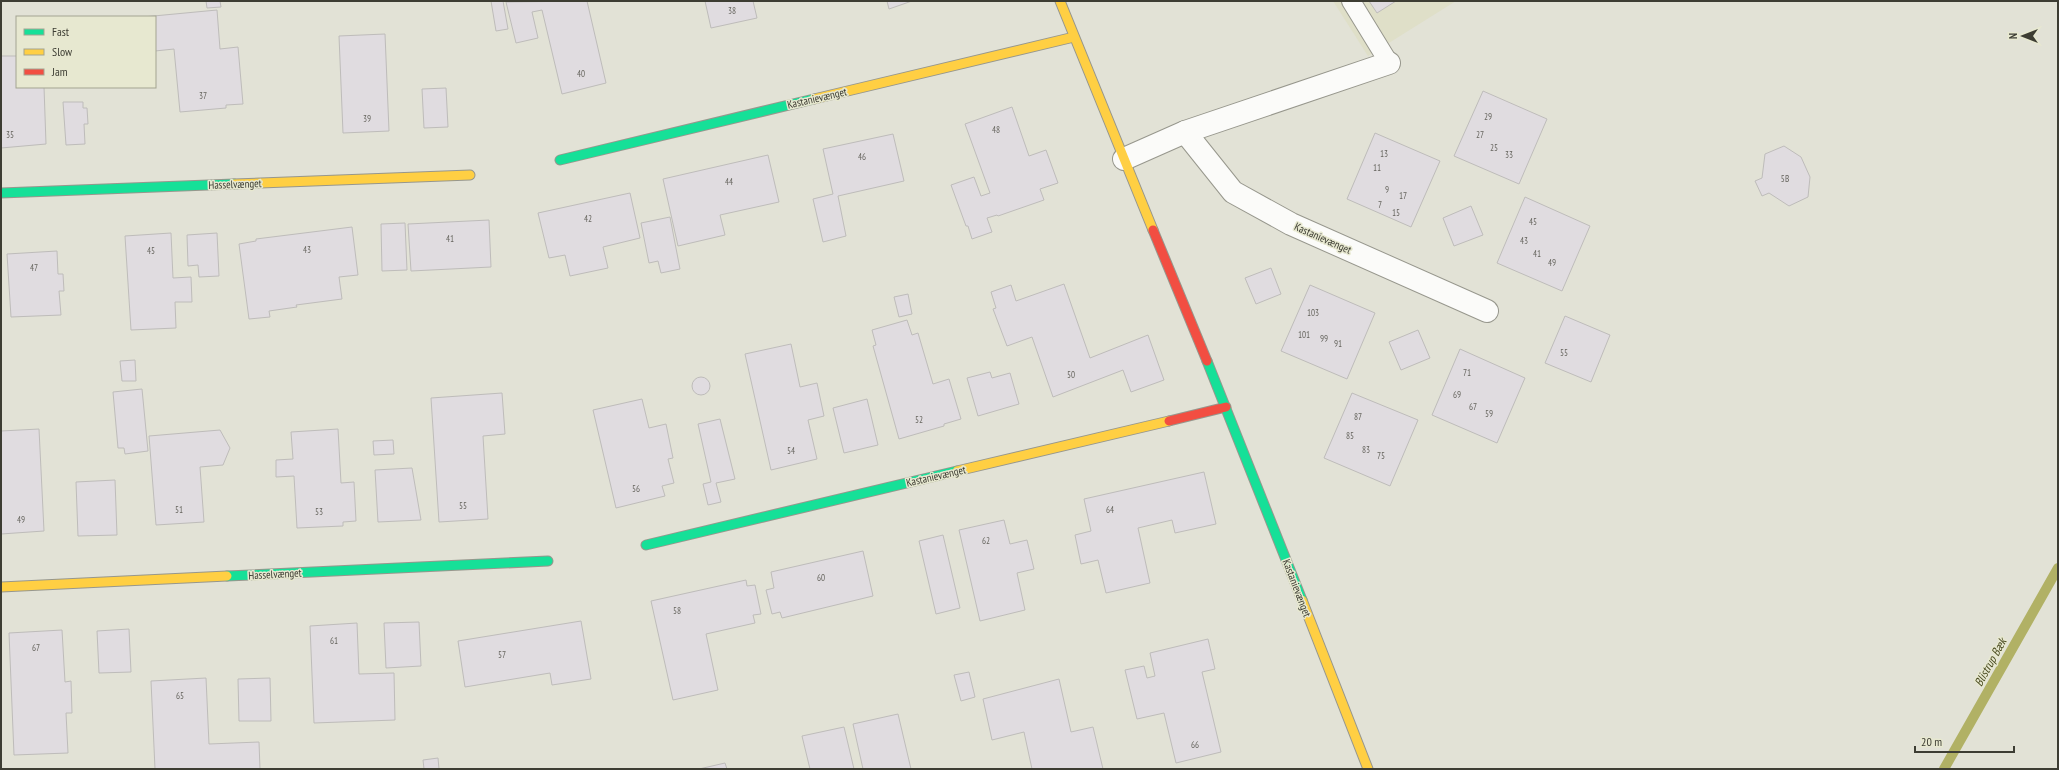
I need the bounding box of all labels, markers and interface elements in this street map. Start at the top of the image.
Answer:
house number: 38 [728,5,736,16]
legend [16,16,156,88]
north arrow [2003,16,2043,56]
text: Fast [52,24,70,39]
text: N [2006,33,2020,39]
text: Slow [52,44,73,59]
text: Jam [51,64,68,79]
house number: 40 [577,68,585,79]
street label: Kastanievænget [786,84,848,112]
house number: 37 [199,90,207,101]
house number: 29 [1484,111,1492,122]
house number: 39 [363,113,371,124]
house number: 48 [992,124,1000,135]
house number: 35 [6,129,14,140]
house number: 27 [1476,129,1484,140]
house number: 25 [1490,142,1498,153]
house number: 13 [1380,148,1388,159]
house number: 33 [1505,149,1513,160]
house number: 46 [858,151,866,162]
house number: 11 [1373,162,1381,173]
house number: 5B [1781,173,1789,184]
street label: Hasselvænget [208,176,262,192]
house number: 44 [725,176,733,187]
house number: 9 [1385,184,1389,195]
house number: 17 [1399,190,1407,201]
house number: 7 [1378,199,1382,210]
house number: 15 [1392,207,1400,218]
house number: 42 [584,213,592,224]
house number: 45 [1529,216,1537,227]
street label: Kastanievænget [1292,219,1354,257]
house number: 41 [446,233,454,244]
house number: 43 [1520,235,1528,246]
house number: 43 [303,244,311,255]
house number: 45 [147,245,155,256]
house number: 41 [1533,248,1541,259]
house number: 49 [1548,257,1556,268]
house number: 47 [30,262,38,273]
house number: 103 [1307,307,1319,318]
house number: 101 [1298,329,1310,340]
house number: 99 [1320,333,1328,344]
house number: 91 [1334,338,1342,349]
house number: 55 [1560,347,1568,358]
house number: 71 [1463,367,1471,378]
house number: 50 [1067,369,1075,380]
house number: 69 [1453,389,1461,400]
house number: 67 [1469,401,1477,412]
house number: 59 [1485,408,1493,419]
house number: 87 [1354,411,1362,422]
house number: 52 [915,414,923,425]
house number: 85 [1346,430,1354,441]
house number: 83 [1362,444,1370,455]
house number: 54 [787,445,795,456]
house number: 75 [1377,450,1385,461]
street label: Kastanievænget [905,462,967,490]
house number: 56 [632,483,640,494]
house number: 55 [459,500,467,511]
house number: 51 [175,504,183,515]
house number: 64 [1106,504,1114,515]
house number: 53 [315,506,323,517]
house number: 49 [17,514,25,525]
house number: 62 [982,535,990,546]
street label: Kastanievænget [1280,557,1314,619]
street label: Hasselvænget [248,566,302,582]
house number: 60 [817,572,825,583]
house number: 58 [673,605,681,616]
water label: Blistrup Bæk [1971,634,2010,689]
house number: 61 [330,635,338,646]
house number: 67 [32,642,40,653]
house number: 57 [498,649,506,660]
house number: 65 [176,690,184,701]
scale bar [1915,728,2014,754]
text: 20 m [1921,734,1942,749]
house number: 66 [1191,739,1199,750]

